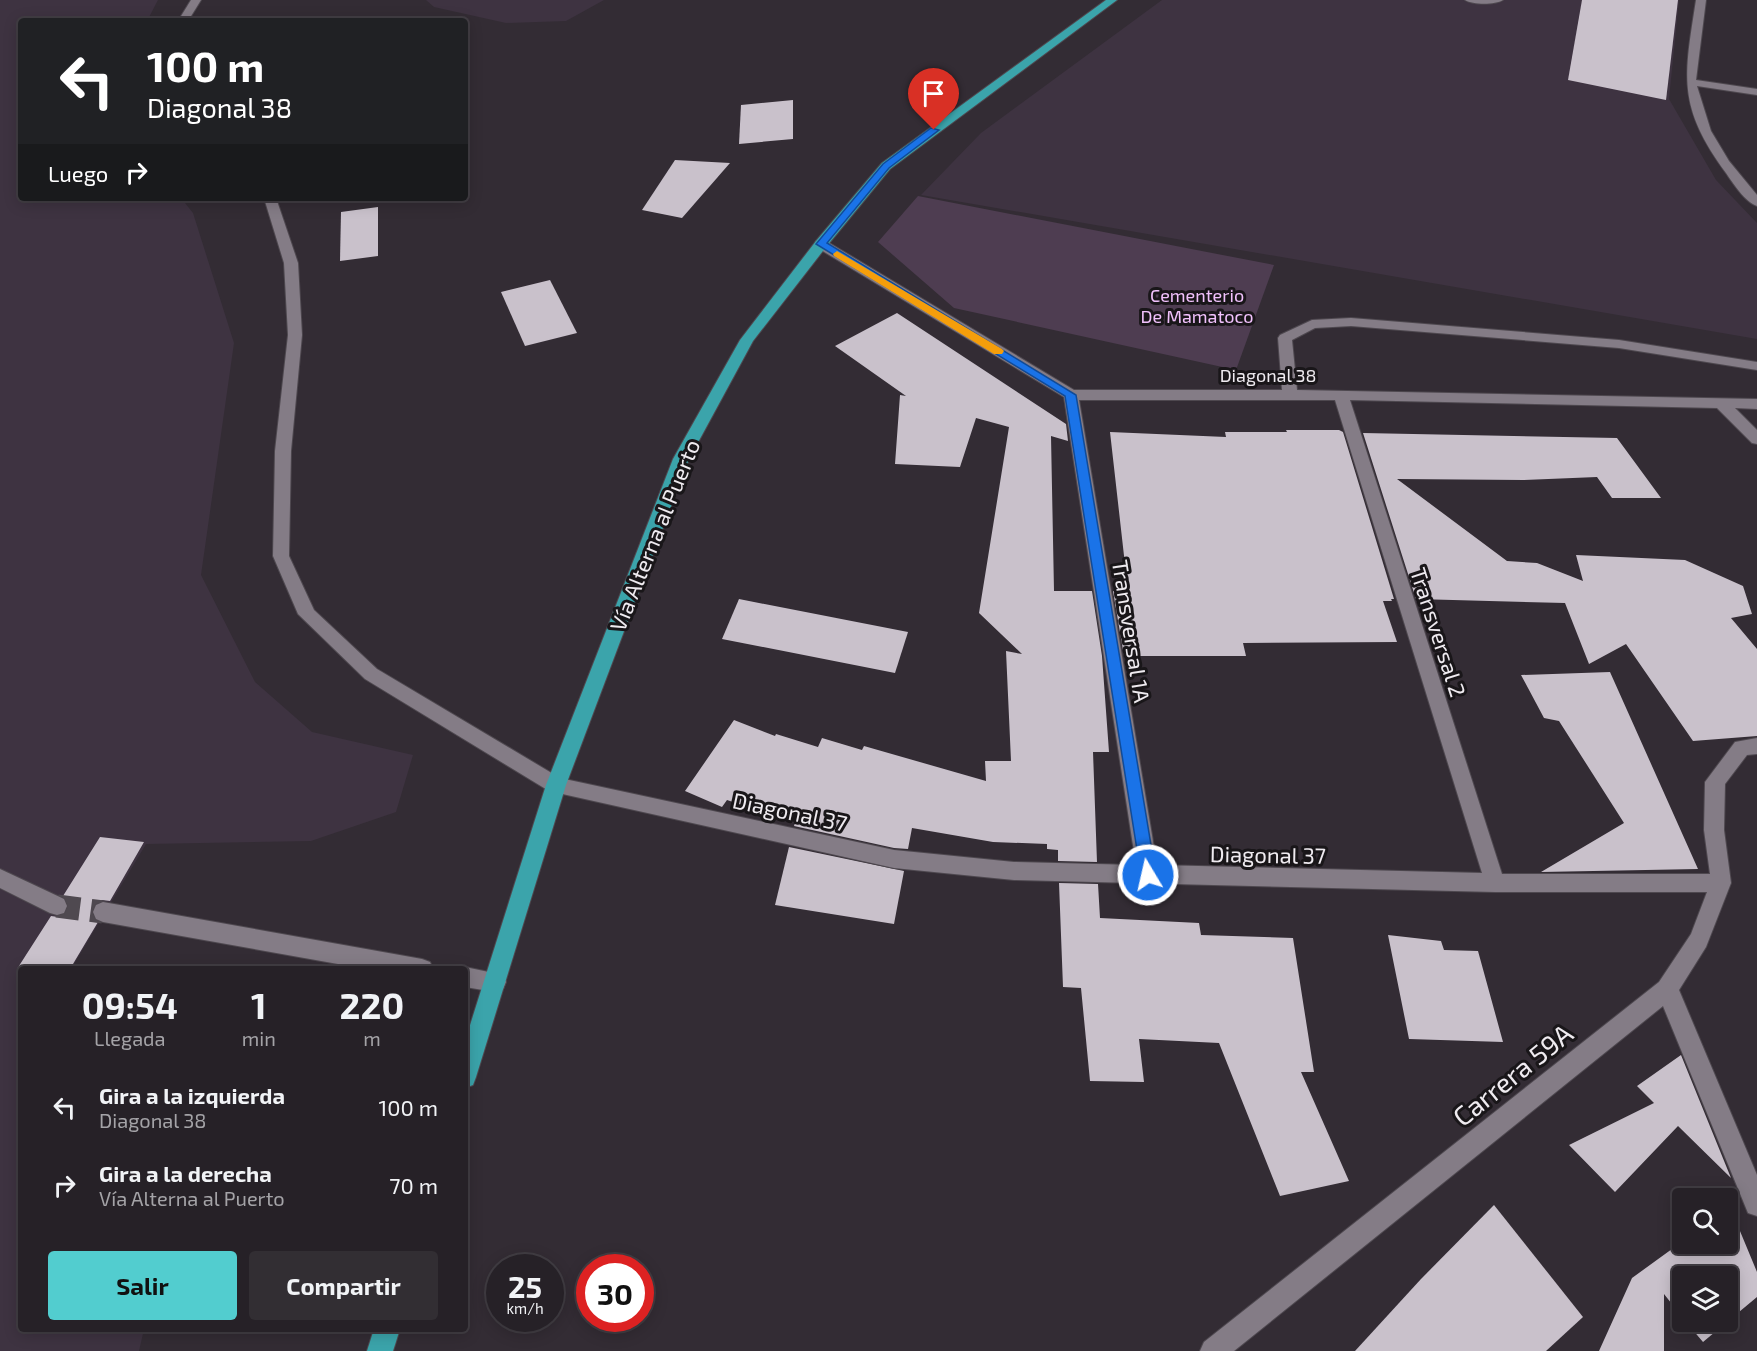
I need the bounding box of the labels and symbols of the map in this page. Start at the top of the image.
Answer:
pin [908,68,959,130]
park label: Cementerio De Mamatoco [1141,284,1253,327]
street label: Diagonal 38 [1220,364,1316,386]
street label: Vía Alterna al Puerto [604,435,704,635]
street label: Transversal 1A [1108,558,1156,705]
street label: Transversal 2 [1406,564,1472,700]
street label: Diagonal 37 [731,786,849,836]
street label: Diagonal 37 [1210,840,1326,868]
position arrow [1116,843,1180,907]
street label: Carrera 59A [1446,1016,1578,1132]
speed limit sign: 30 [576,1254,654,1332]

